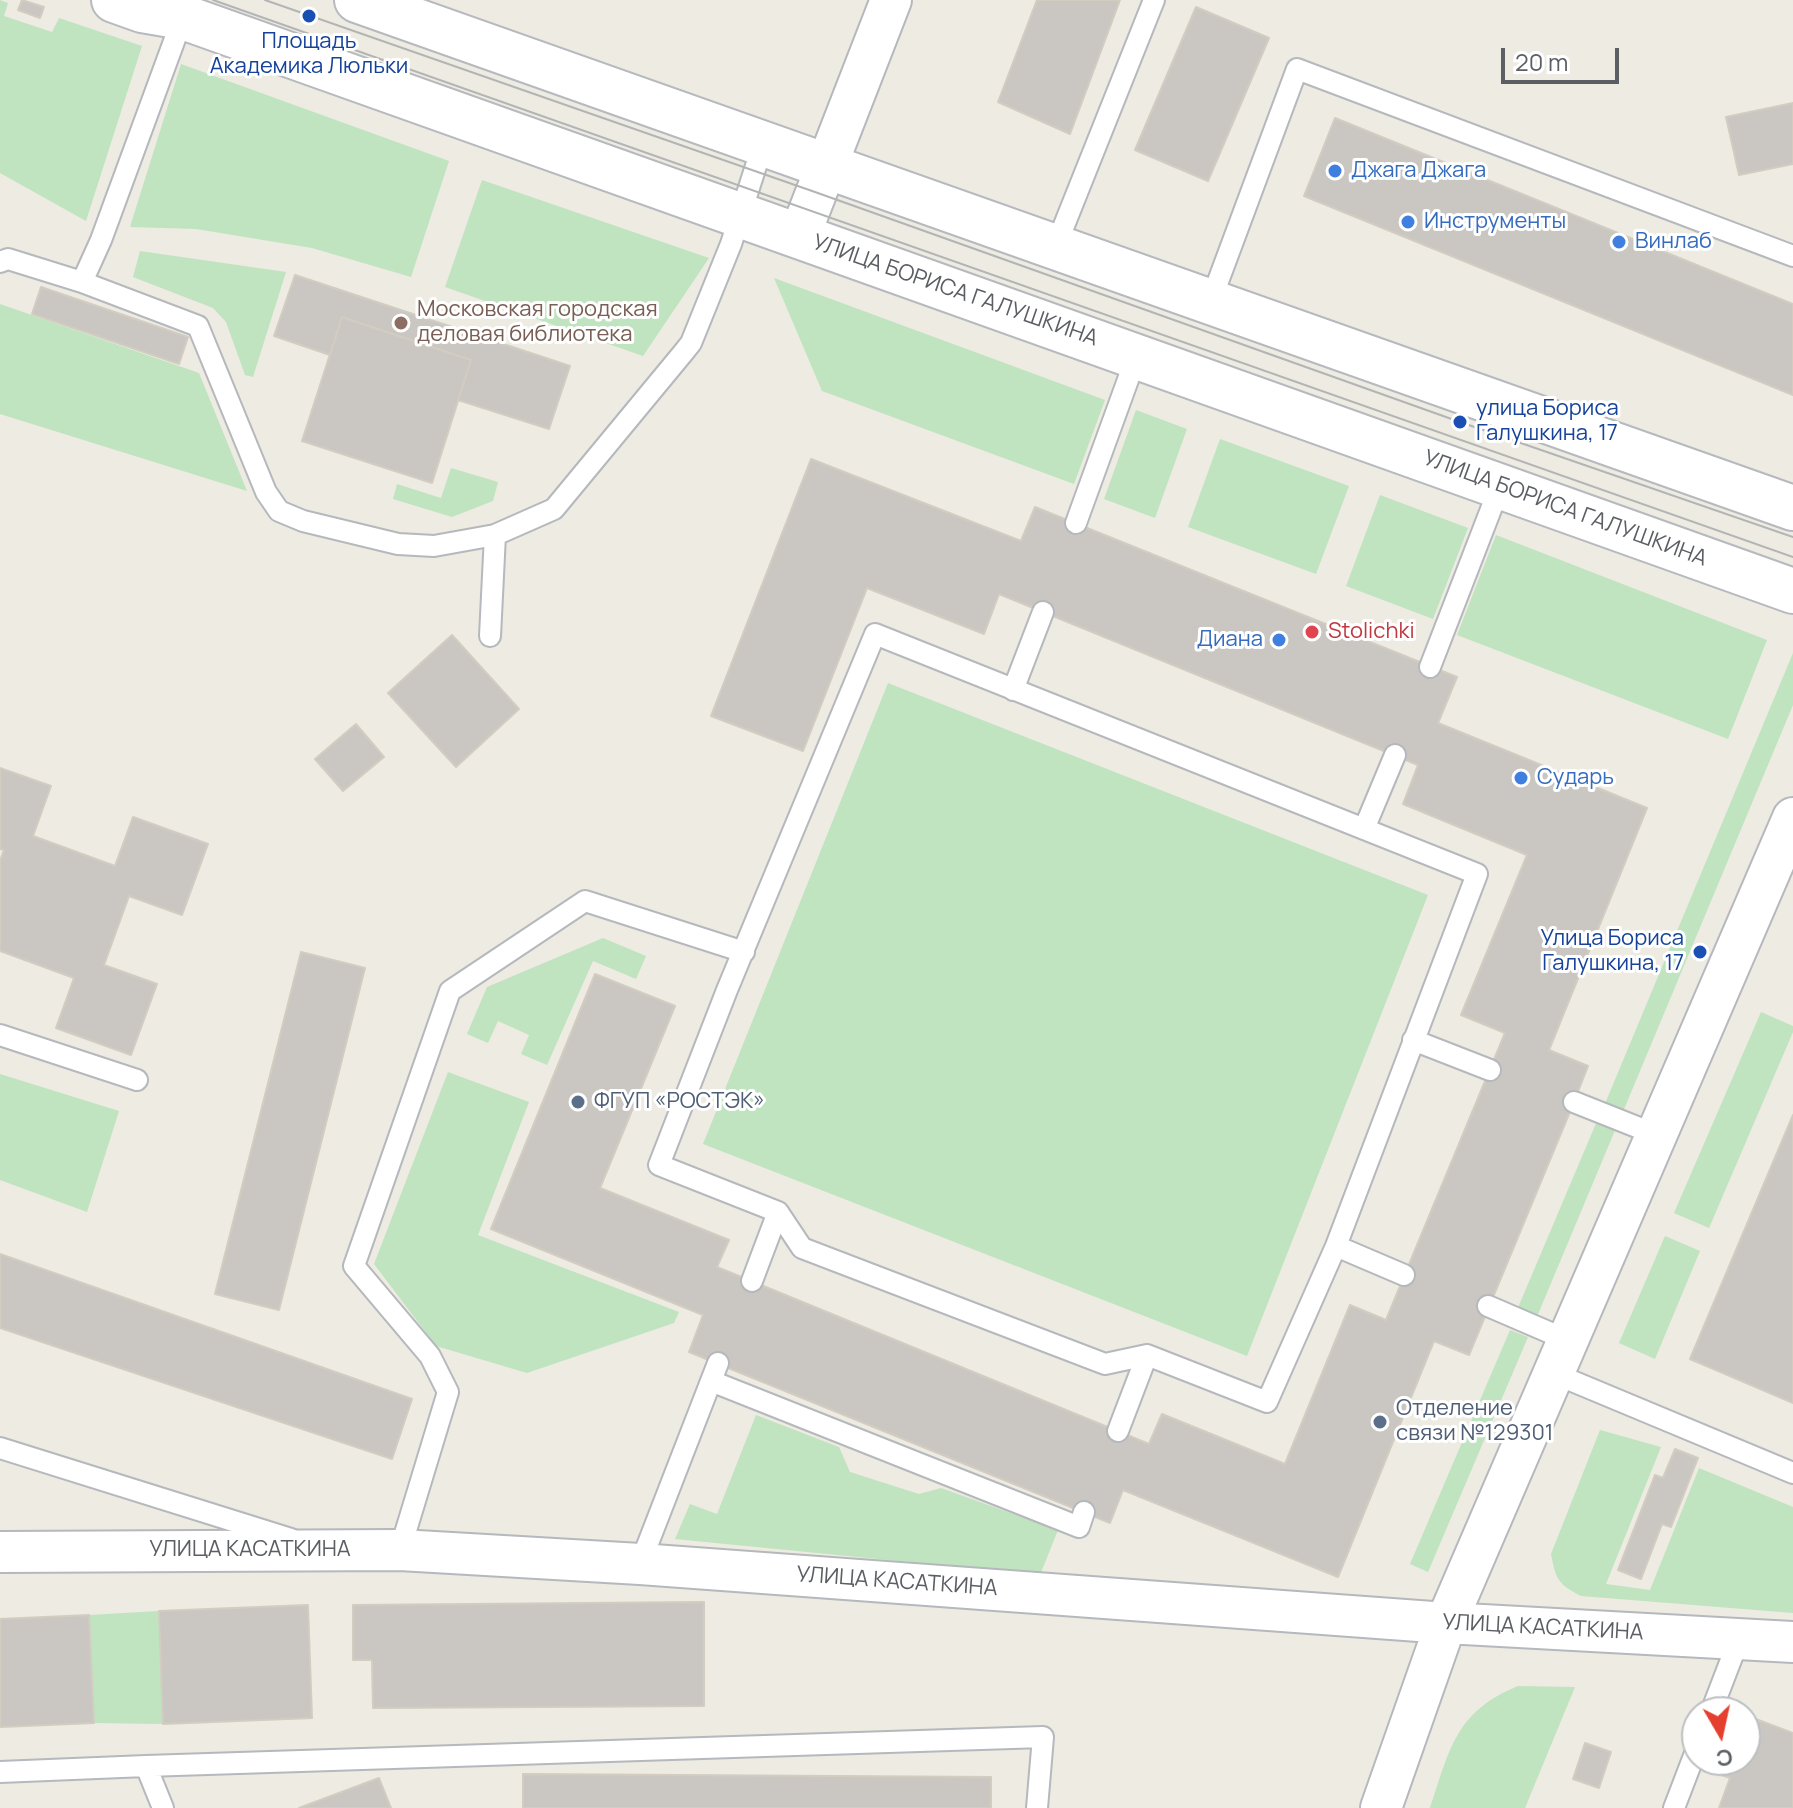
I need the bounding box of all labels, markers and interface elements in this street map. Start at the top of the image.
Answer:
marker: Площадь Академика Люльки [300,7,318,25]
place label: Площадь Академика Люльки [210,29,408,80]
scale bar [1505,32,1623,82]
text: 20 m [1515,45,1568,78]
place label: Джага Джага [1351,158,1486,184]
marker: Джага Джага [1326,162,1344,180]
place label: Инструменты [1424,209,1566,235]
marker: Инструменты [1399,213,1417,231]
place label: Винлаб [1635,229,1712,255]
street label: УЛИЦА БОРИСА ГАЛУШКИНА [809,230,1101,352]
marker: Винлаб [1610,233,1628,251]
place label: Московская городская деловая библиотека [417,297,658,348]
marker: Московская городская деловая библиотека [392,314,410,332]
place label: улица Бориса Галушкина, 17 [1476,396,1619,448]
marker: улица Бориса Галушкина, 17 [1451,413,1469,431]
street label: УЛИЦА БОРИСА ГАЛУШКИНА [1420,445,1710,573]
place label: Stolichki [1328,619,1415,645]
marker: Stolichki [1303,623,1321,641]
place label: Диана [1197,627,1263,653]
marker: Диана [1270,631,1288,649]
place label: Сударь [1537,765,1614,791]
marker: Сударь [1512,769,1530,787]
place label: Улица Бориса Галушкина, 17 [1541,926,1684,978]
marker: Улица Бориса Галушкина, 17 [1691,943,1709,961]
place label: ФГУП «РОСТЭК» [594,1089,765,1115]
marker: ФГУП «РОСТЭК» [569,1093,587,1111]
place label: Отделение связи №129301 [1396,1396,1553,1448]
marker: Отделение связи №129301 [1371,1413,1389,1431]
street label: УЛИЦА КАСАТКИНА [149,1537,351,1563]
street label: УЛИЦА КАСАТКИНА [796,1562,998,1602]
street label: УЛИЦА КАСАТКИНА [1442,1610,1644,1646]
north arrow [1681,1696,1761,1776]
text: С [1714,1742,1735,1774]

